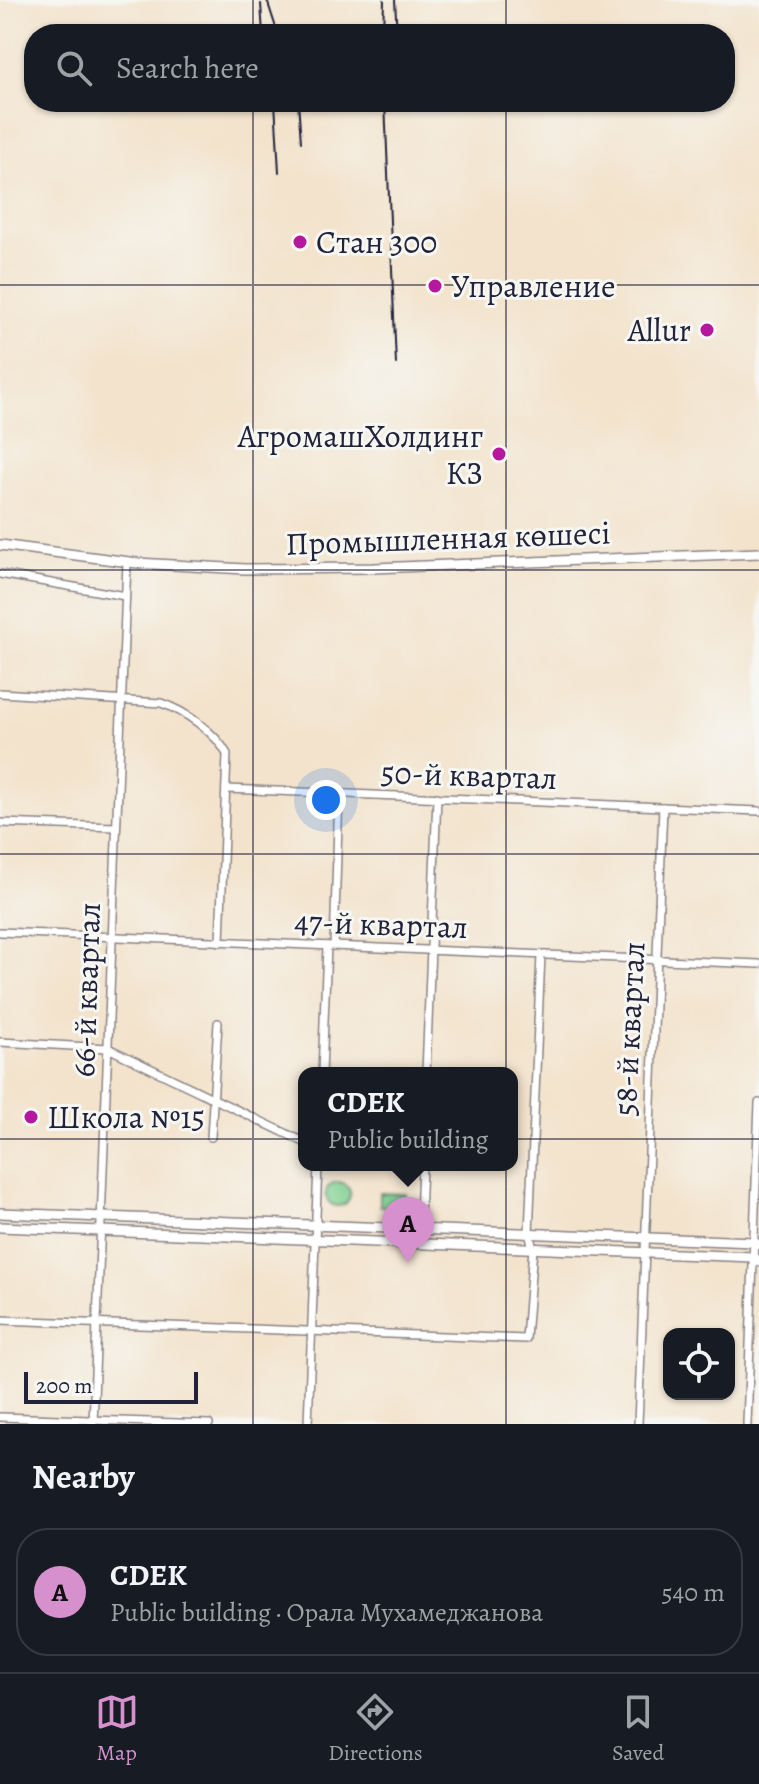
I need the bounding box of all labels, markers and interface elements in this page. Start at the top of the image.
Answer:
search box [24,24,735,112]
icon: search [52,46,96,90]
text: Search here [116,48,259,88]
place label: Стан 300 [316,220,437,264]
marker: Стан 300 [291,233,309,251]
place label: Управление [451,264,616,308]
marker: Управление [426,277,444,295]
place label: Allur [627,308,691,352]
marker: Allur [698,321,716,339]
place label: АгромашХолдинг КЗ [237,414,483,495]
marker: АгромашХолдинг КЗ [490,445,508,463]
street label: Промышленная көшесі [285,510,611,566]
street label: 50-й квартал [380,750,558,800]
your location [306,780,346,820]
street label: 47-й квартал [294,899,468,949]
street label: 66-й квартал [61,902,111,1078]
street label: 58-й квартал [602,941,656,1117]
popup [298,1067,518,1171]
text: CDEK [328,1082,404,1122]
place label: Школа №15 [47,1095,205,1139]
marker: Школа №15 [22,1108,40,1126]
text: Public building [328,1122,488,1157]
pin: A [382,1197,434,1263]
map controls [663,1328,735,1400]
button: locate [663,1328,735,1400]
scale bar [24,1368,198,1404]
text: 200 m [36,1371,93,1401]
text: Nearby [32,1453,135,1500]
text: CDEK [110,1555,187,1595]
text: A [52,1575,68,1610]
text: 540 m [661,1575,725,1610]
text: Public building · Орала Мухамеджанова [110,1595,543,1630]
tab: Map [95,1690,139,1768]
tab: Directions [328,1690,423,1768]
tab: Saved [612,1690,664,1768]

